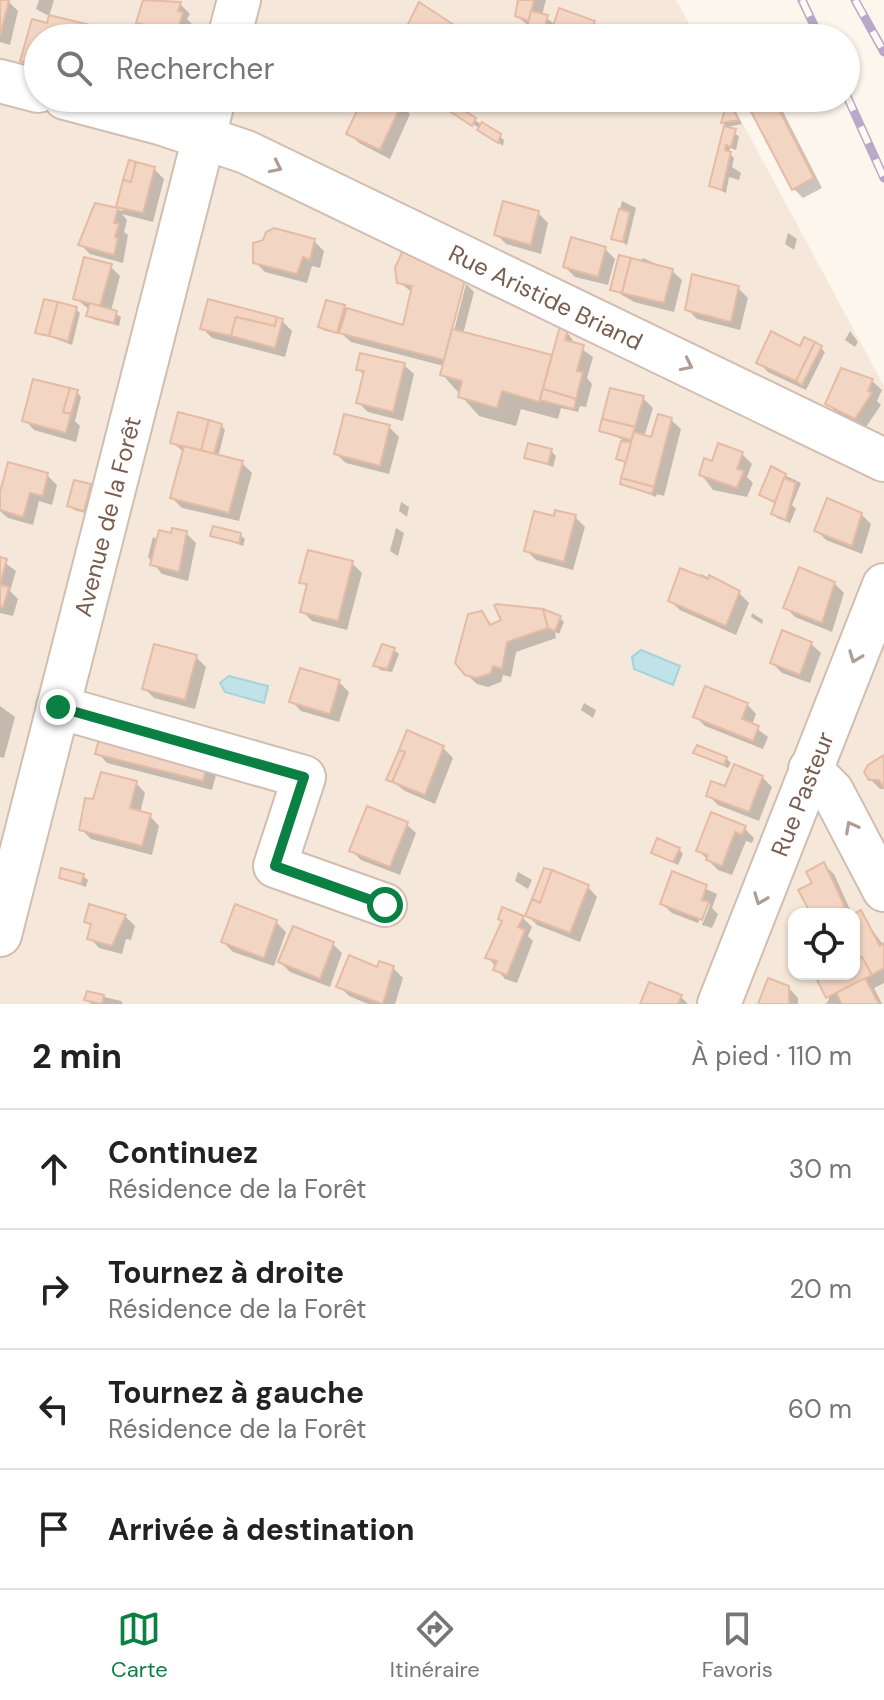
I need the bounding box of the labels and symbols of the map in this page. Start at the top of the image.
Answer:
one-way arrow [268,157,283,173]
street label: Rue Aristide Briand [444,237,648,357]
one-way arrow [679,355,694,371]
street label: Avenue de la Forêt [67,413,147,620]
one-way arrow [849,649,865,663]
route end [40,689,76,725]
street label: Rue Pasteur [763,727,840,861]
one-way arrow [845,821,860,835]
route start [367,887,403,923]
one-way arrow [753,891,770,905]

